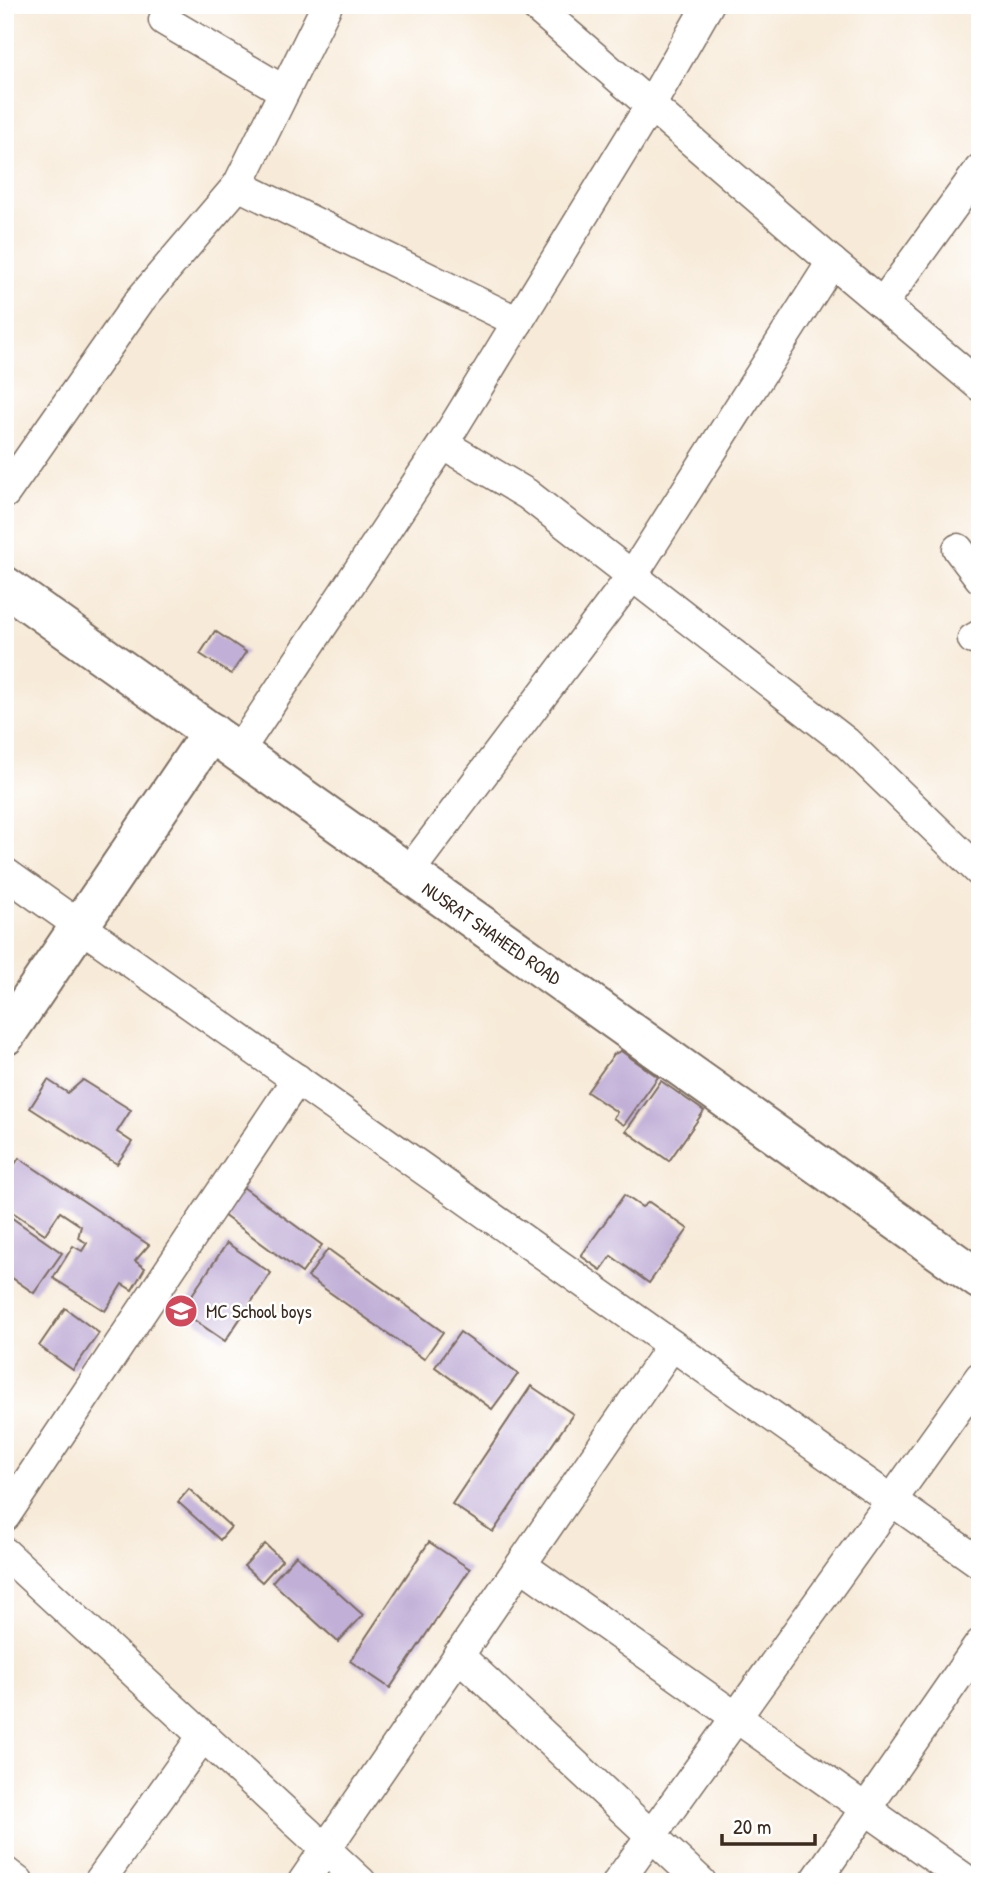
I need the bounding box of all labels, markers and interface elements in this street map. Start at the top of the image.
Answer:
street label: NUSRAT SHAHEED ROAD [417,875,567,991]
school or university icon: MC School boys [162,1292,200,1330]
place label: MC School boys [206,1298,312,1324]
scale bar [722,1803,815,1847]
text: 20 m [733,1812,771,1841]

